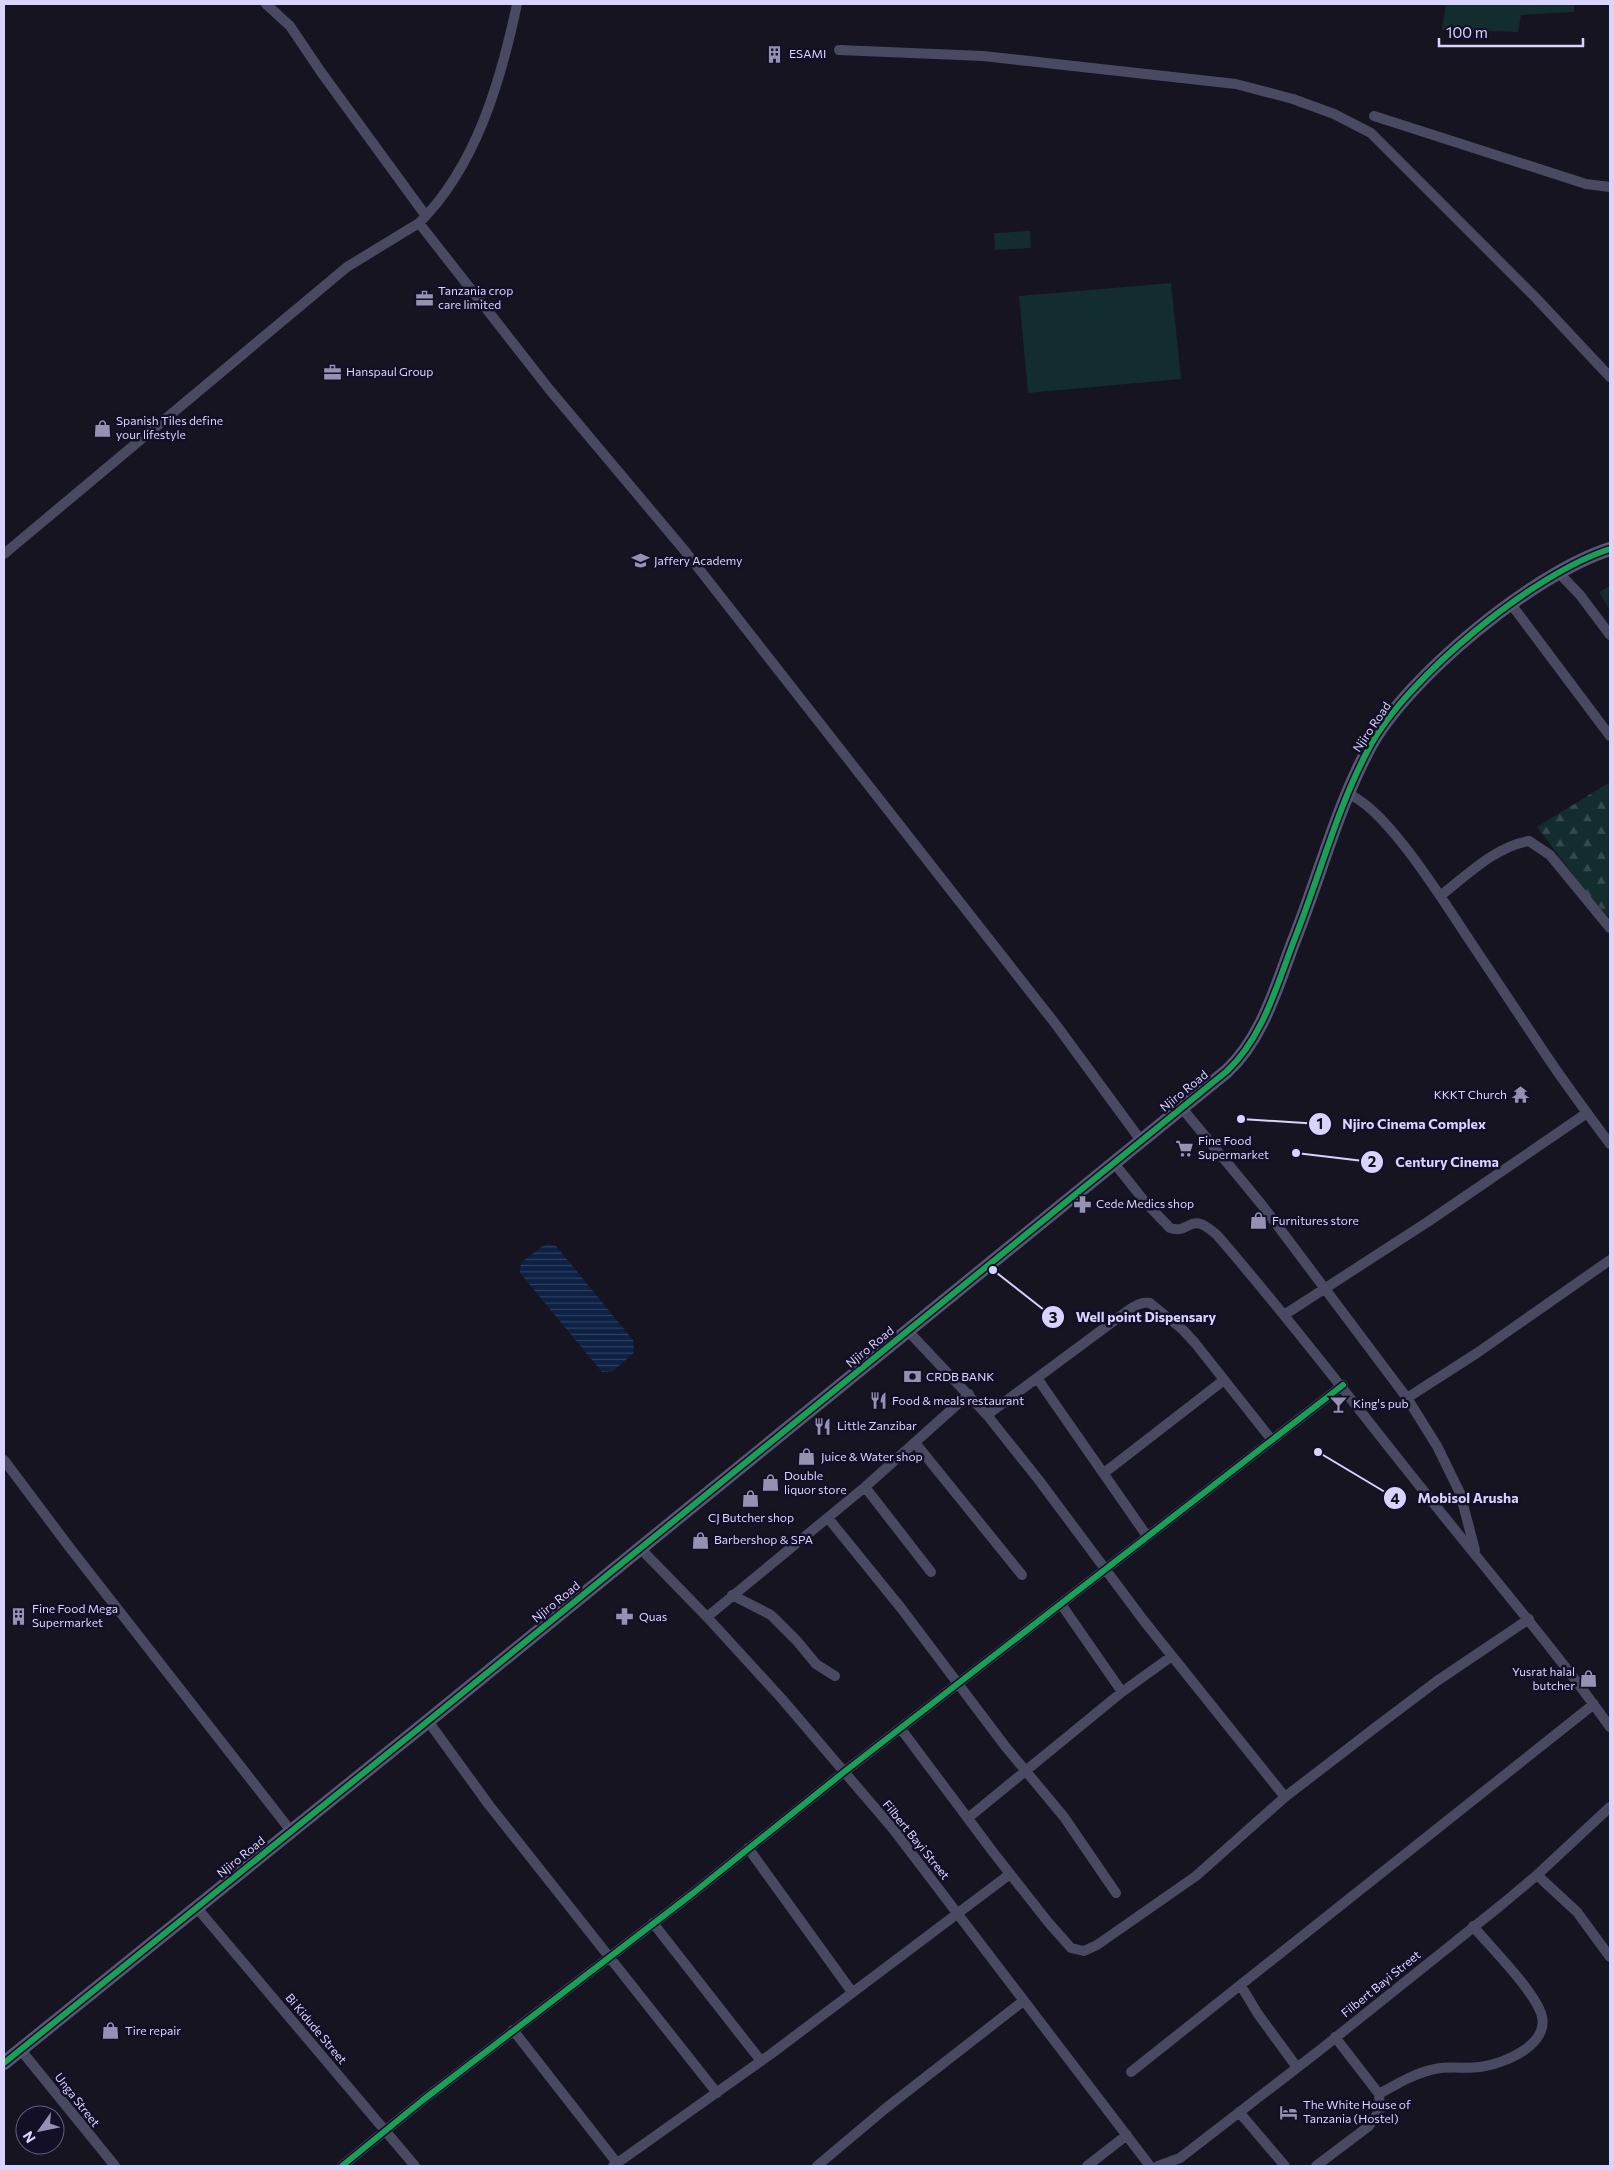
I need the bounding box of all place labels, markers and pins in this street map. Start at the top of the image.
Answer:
building icon: ESAMI [765,44,785,64]
place label: ESAMI [789,46,826,60]
place label: Tanzania crop care limited [438,283,513,311]
office icon: Tanzania crop care limited [414,288,434,308]
office icon: Hanspaul Group [322,362,342,382]
place label: Hanspaul Group [346,364,433,378]
place label: Spanish Tiles define your lifestyle [116,413,223,441]
shop icon: Spanish Tiles define your lifestyle [92,418,112,438]
school or university icon: Jaffery Academy [630,551,650,571]
place label: Jaffery Academy [654,553,742,568]
temple icon: KKKT Church [1511,1085,1531,1105]
place label: KKKT Church [1434,1087,1507,1101]
callout: Njiro Cinema Complex [1307,1110,1496,1139]
place label: Fine Food Supermarket [1198,1133,1269,1161]
supermarket icon: Fine Food Supermarket [1174,1138,1194,1158]
callout: Century Cinema [1360,1147,1508,1176]
pharmacy icon: Cede Medics shop [1072,1194,1092,1214]
place label: Cede Medics shop [1096,1196,1194,1210]
shop icon: Furnitures store [1248,1211,1268,1231]
place label: Furnitures store [1272,1213,1359,1227]
callout: Well point Dispensary [1041,1303,1226,1332]
bank icon: CRDB BANK [902,1367,922,1387]
place label: CRDB BANK [926,1369,994,1383]
restaurant icon: Food & meals restaurant [868,1391,888,1411]
place label: Food & meals restaurant [892,1393,1024,1407]
bar icon: King's pub [1329,1394,1349,1414]
place label: King's pub [1353,1396,1409,1410]
restaurant icon: Little Zanzibar [813,1416,833,1436]
place label: Little Zanzibar [837,1418,917,1432]
shop icon: Juice & Water shop [797,1447,817,1467]
place label: Juice & Water shop [821,1449,923,1464]
place label: Double liquor store [784,1468,846,1496]
shop icon: Double liquor store [760,1473,780,1493]
callout: Mobisol Arusha [1382,1484,1528,1513]
shop icon: CJ Butcher shop [741,1489,761,1509]
place label: CJ Butcher shop [708,1510,794,1525]
shop icon: Barbershop & SPA [690,1530,710,1550]
place label: Barbershop & SPA [714,1532,813,1546]
place label: Fine Food Mega Supermarket [32,1601,118,1629]
building icon: Fine Food Mega Supermarket [8,1606,28,1626]
pharmacy icon: Quas [615,1607,635,1627]
place label: Quas [639,1609,667,1623]
place label: Yusrat halal butcher [1512,1664,1575,1692]
shop icon: Yusrat halal butcher [1579,1669,1599,1689]
shop icon: Tire repair [101,2021,121,2041]
place label: Tire repair [125,2023,181,2037]
place label: The White House of Tanzania (Hostel) [1303,2097,1411,2125]
hotel icon: The White House of Tanzania (Hostel) [1279,2102,1299,2122]

